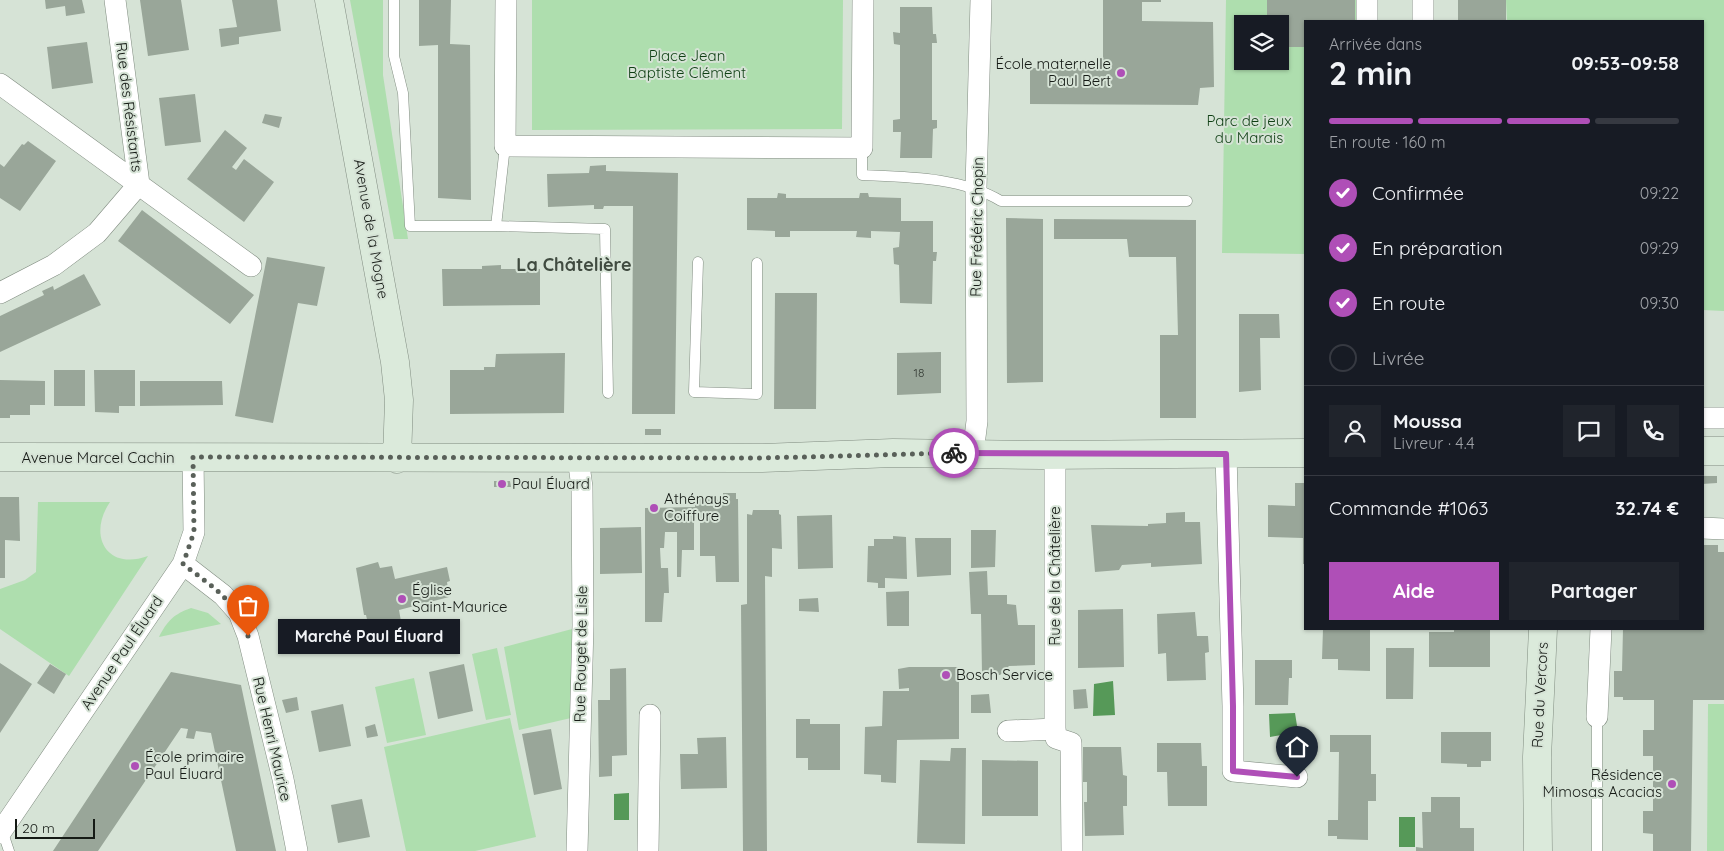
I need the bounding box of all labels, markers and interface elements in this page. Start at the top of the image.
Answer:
map controls [1234,15,1289,70]
button: layers [1234,15,1289,70]
text: Arrivée dans [1329,34,1422,54]
street label: Rue des Résistants [112,41,147,173]
park label: Place Jean Baptiste Clément [628,46,746,82]
text: 09:53–09:58 [1571,51,1679,75]
text: 2 min [1329,53,1412,93]
place label: École maternelle Paul Bert [995,54,1111,90]
marker: École maternelle Paul Bert [1115,67,1127,79]
park label: Parc de jeux du Marais [1206,111,1292,147]
text: En route · 160 m [1329,132,1446,152]
street label: Rue Frédéric Chopin [966,157,987,297]
street label: Avenue de la Mogne [350,158,393,300]
icon: check [1329,179,1357,207]
text: Confirmée [1372,181,1464,205]
text: 09:22 [1640,183,1679,203]
icon: check [1329,234,1357,262]
text: En préparation [1372,236,1503,260]
text: 09:29 [1640,238,1679,258]
district label: La Châtelière [516,253,632,276]
icon: check [1329,289,1357,317]
text: En route [1372,291,1445,315]
text: 09:30 [1640,293,1679,313]
text: Livrée [1372,346,1425,370]
house number: 18 [914,365,924,380]
button: person [1329,405,1381,457]
button: chat [1563,405,1615,457]
button: phone [1627,405,1679,457]
text: Moussa [1393,409,1462,433]
courier [929,428,979,478]
text: Livreur · 4.4 [1393,433,1475,453]
icon: bike [940,439,968,467]
street label: Avenue Marcel Cachin [21,448,175,467]
place label: Paul Éluard [512,474,590,493]
marker: Paul Éluard [496,478,508,490]
place label: Athénays Coiffure [664,489,729,525]
text: Commande #1063 [1329,496,1488,520]
text: 32.74 € [1615,496,1679,520]
marker: Athénays Coiffure [648,502,660,514]
street label: Rue de la Châtelière [1045,506,1064,646]
button: Aide [1329,562,1499,620]
button: Partager [1509,562,1679,620]
place label: Église Saint-Maurice [412,580,507,616]
pin [227,585,269,636]
street label: Rue Rouget de Lisle [570,585,591,723]
street label: Avenue Paul Éluard [76,592,167,713]
icon: bag [234,592,262,620]
marker: Église Saint-Maurice [396,593,408,605]
callout: Marché Paul Éluard [278,618,460,654]
text: Marché Paul Éluard [295,626,443,646]
street label: Rue du Vercors [1527,641,1552,748]
place label: Bosch Service [956,665,1053,684]
marker: Bosch Service [940,669,952,681]
street label: Rue Henri Maurice [249,675,296,803]
pin [1276,726,1318,777]
icon: home [1283,733,1311,761]
place label: École primaire Paul Éluard [145,747,244,783]
marker: École primaire Paul Éluard [129,760,141,772]
place label: Résidence Mimosas Acacias [1543,765,1662,801]
marker: Résidence Mimosas Acacias [1666,778,1678,790]
scale bar [15,816,95,839]
text: 20 m [22,819,55,837]

